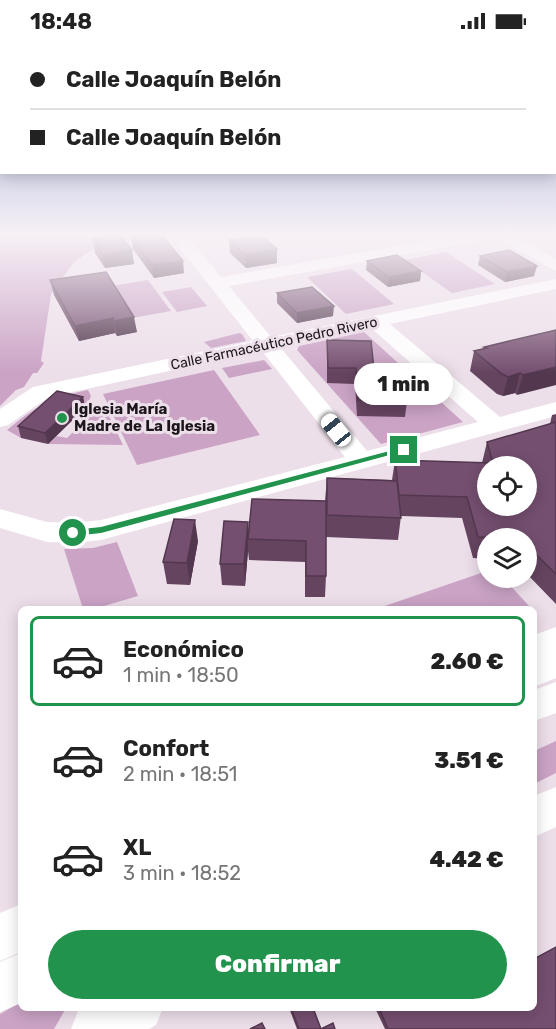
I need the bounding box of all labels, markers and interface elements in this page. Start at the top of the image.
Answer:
text: 18:48 [30,8,92,35]
text: Calle Joaquín Belón [66,66,282,93]
text: Calle Joaquín Belón [66,124,282,151]
street label: Calle Farmacéutico Pedro Rivero [169,313,379,374]
callout: 1 min [354,363,454,405]
text: 1 min [377,372,430,396]
place label: Iglesia María Madre de La Iglesia [74,400,215,435]
car [318,410,354,450]
marker: Iglesia María Madre de La Iglesia [55,411,69,425]
route end [390,436,417,463]
map controls [477,456,537,588]
button: locate [477,456,537,516]
route start [59,519,86,546]
button: layers [477,528,537,588]
icon: car [51,634,105,688]
text: Económico [123,636,244,663]
text: 2.60 € [430,648,504,675]
text: 1 min · 18:50 [123,663,239,687]
icon: car [51,733,105,787]
text: Confort [123,735,209,762]
text: 3.51 € [434,747,504,774]
text: 2 min · 18:51 [123,762,237,786]
icon: car [51,832,105,886]
text: XL [123,834,151,861]
text: 4.42 € [429,846,504,873]
text: 3 min · 18:52 [123,861,241,885]
button: Confirmar [48,930,507,999]

